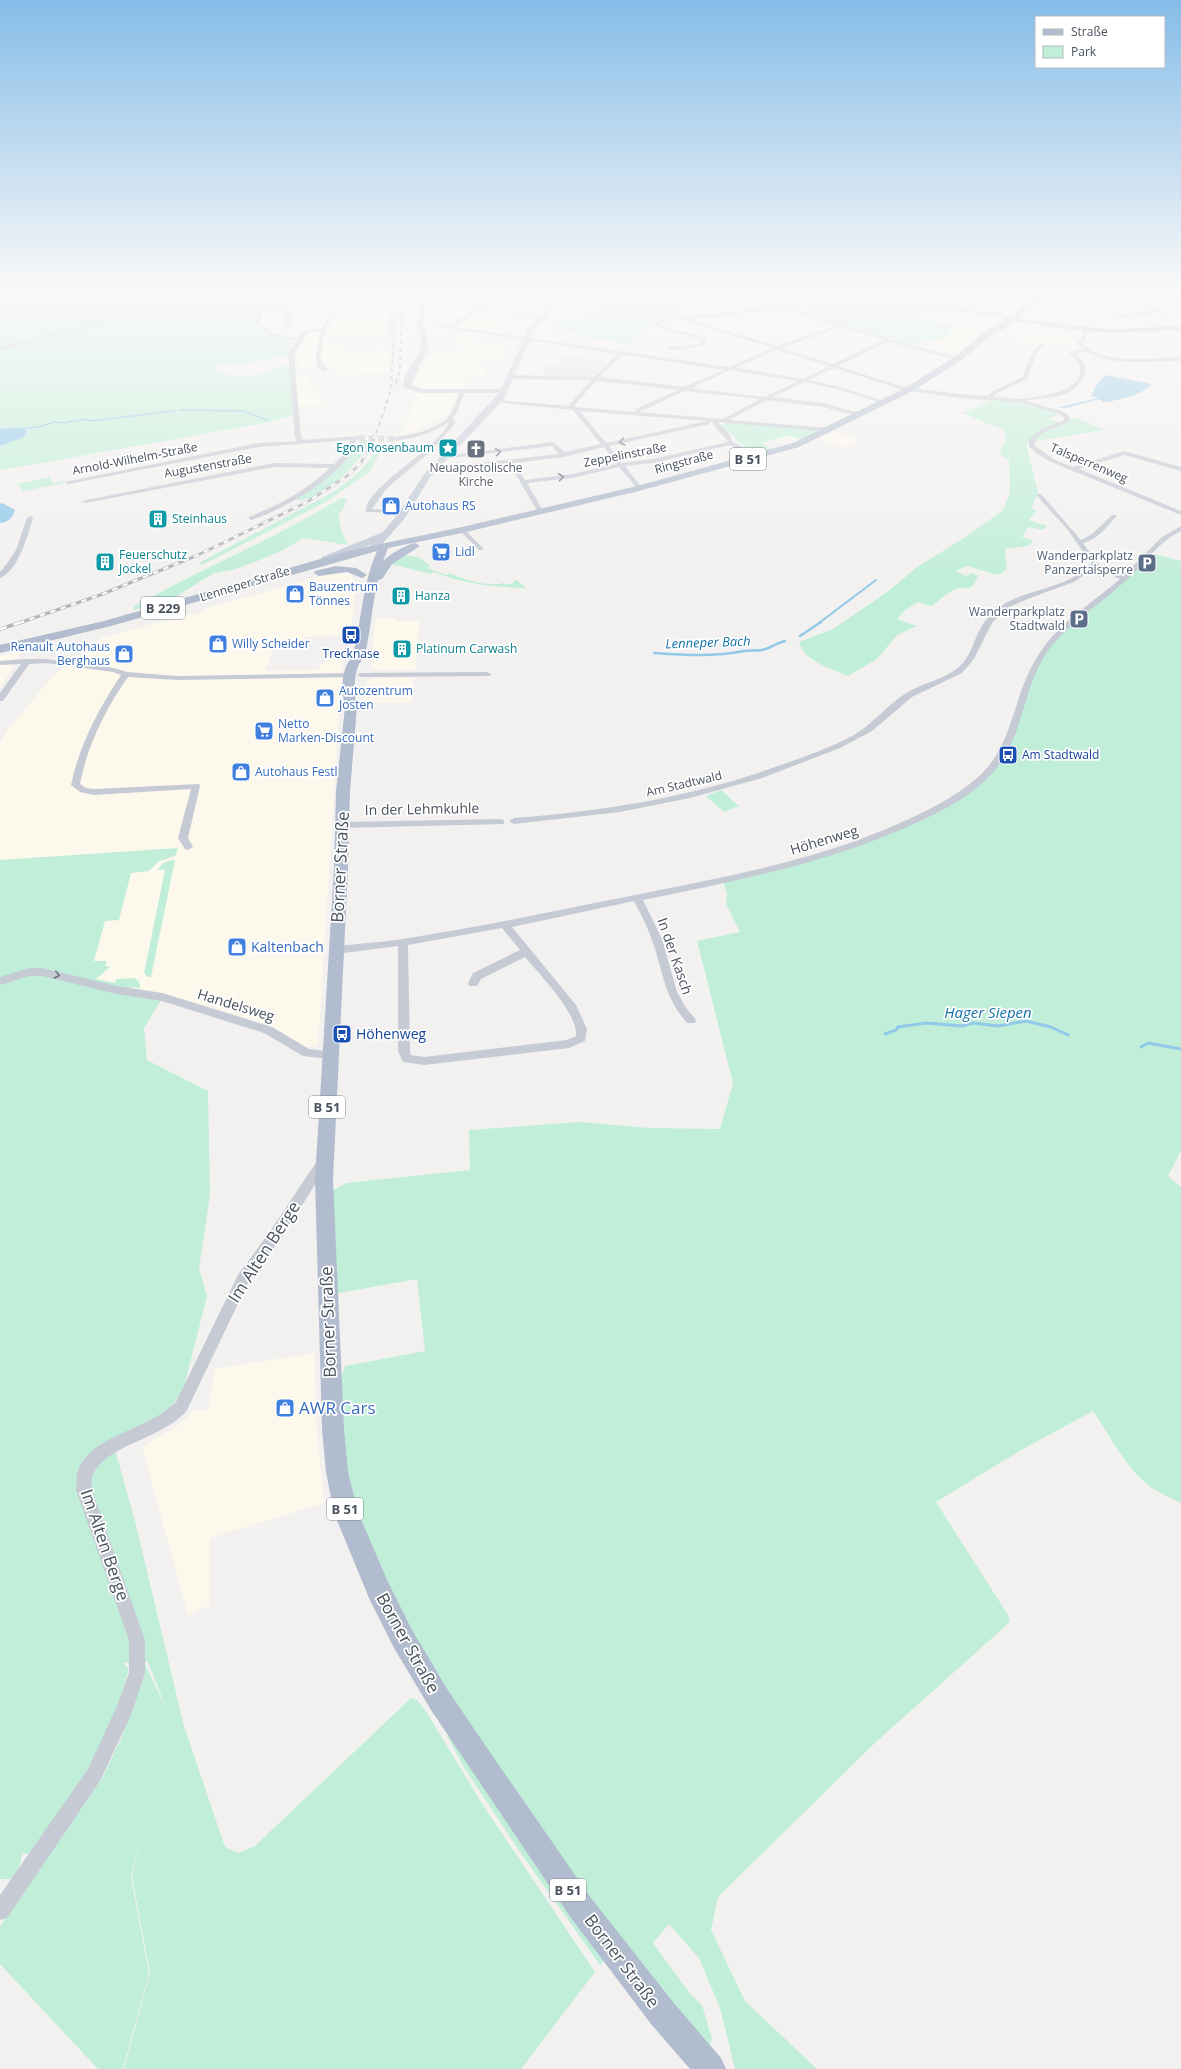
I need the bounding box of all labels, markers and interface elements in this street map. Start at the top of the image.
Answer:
legend [1035,16,1165,68]
text: Straße [1071,23,1108,40]
text: Park [1071,43,1097,60]
place icon: Egon Rosenbaum [437,437,459,459]
one-way arrow [619,437,625,445]
street label: Arnold-Wilhelm-Straße [71,438,199,479]
church icon: Neuapostolische Kirche [465,438,487,460]
street label: Zeppelinstraße [582,438,668,471]
place label: Egon Rosenbaum [336,439,434,456]
street label: Talsperrenweg [1048,439,1131,487]
street label: Ringstraße [653,445,715,478]
one-way arrow [495,448,501,457]
road number: B 51 [730,448,766,470]
street label: Augustenstraße [163,449,253,482]
place label: Neuapostolische Kirche [429,459,523,490]
one-way arrow [558,473,565,482]
shop icon: Autohaus RS [380,495,402,517]
place label: Autohaus RS [405,497,476,514]
building icon: Steinhaus [147,508,169,530]
place label: Steinhaus [172,510,227,527]
supermarket icon: Lidl [430,541,452,563]
place label: Lidl [455,543,475,560]
place label: Feuerschutz Jockel [118,546,187,577]
place label: Wanderparkplatz Panzertalsperre [1037,547,1133,578]
building icon: Feuerschutz Jockel [94,551,116,573]
parking icon: Wanderparkplatz Panzertalsperre [1136,552,1158,574]
street label: Lenneper Straße [198,562,292,605]
place label: Bauzentrum Tönnes [309,578,378,609]
shop icon: Bauzentrum Tönnes [284,583,306,605]
building icon: Hanza [390,585,412,607]
place label: Hanza [415,587,450,604]
road number: B 229 [141,597,185,619]
place label: Wanderparkplatz Stadtwald [969,603,1065,634]
parking icon: Wanderparkplatz Stadtwald [1068,608,1090,630]
bus stop icon: Trecknase [340,624,362,646]
water label: Lenneper Bach [665,632,751,652]
shop icon: Willy Scheider [207,633,229,655]
place label: Willy Scheider [232,635,310,652]
place label: Renault Autohaus Berghaus [10,638,110,669]
building icon: Platinum Carwash [391,638,413,660]
place label: Platinum Carwash [416,640,517,657]
shop icon: Renault Autohaus Berghaus [113,643,135,665]
place label: Trecknase [323,645,380,662]
place label: Autozentrum Josten [338,682,413,713]
shop icon: Autozentrum Josten [314,687,336,709]
place label: Netto Marken-Discount [278,715,374,746]
supermarket icon: Netto Marken-Discount [253,720,275,742]
bus stop icon: Am Stadtwald [997,744,1019,766]
place label: Am Stadtwald [1022,746,1099,763]
shop icon: Autohaus Festl [230,761,252,783]
place label: Autohaus Festl [255,763,338,780]
street label: Am Stadtwald [644,767,723,800]
street label: In der Lehmkuhle [365,798,480,819]
street label: Borner Straße [325,811,354,923]
street label: Höhenweg [788,820,861,859]
street label: In der Kasch [653,915,698,997]
shop icon: Kaltenbach [226,936,248,958]
place label: Kaltenbach [251,937,324,956]
one-way arrow [53,971,60,979]
street label: Handelsweg [195,984,277,1025]
water label: Hager Siepen [944,1002,1032,1022]
bus stop icon: Höhenweg [331,1023,353,1045]
place label: Höhenweg [356,1024,426,1043]
road number: B 51 [309,1096,345,1118]
street label: Im Alten Berge [222,1197,305,1307]
street label: Borner Straße [314,1266,341,1378]
place label: AWR Cars [299,1396,376,1419]
shop icon: AWR Cars [274,1397,296,1419]
street label: Im Alten Berge [76,1486,135,1604]
road number: B 51 [327,1498,363,1520]
street label: Borner Straße [371,1588,446,1697]
road number: B 51 [550,1879,586,1901]
street label: Borner Straße [580,1909,665,2012]

